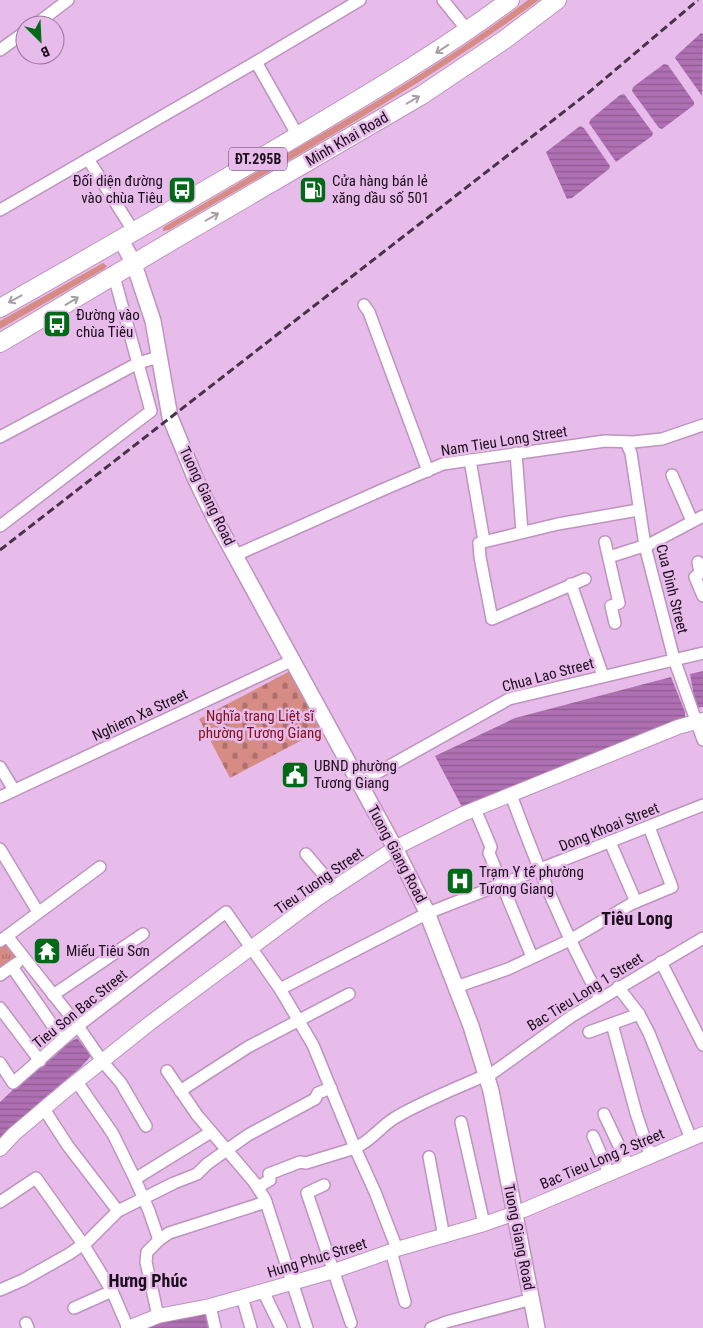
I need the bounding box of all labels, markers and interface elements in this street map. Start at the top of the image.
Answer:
north arrow [15,15,65,65]
text: B [38,43,52,61]
one-way arrow [435,44,449,54]
one-way arrow [405,95,419,105]
street label: Minh Khai Road [303,108,391,170]
road number: ĐT.295B [229,148,287,170]
place label: Đối diện đường vào chùa Tiêu [73,172,163,207]
place label: Cửa hàng bán lẻ xăng dầu số 501 [332,172,429,207]
bus stop icon: Đối diện đường vào chùa Tiêu [167,175,197,205]
fuel station icon: Cửa hàng bán lẻ xăng dầu số 501 [298,175,328,205]
one-way arrow [204,212,218,222]
one-way arrow [8,295,23,305]
one-way arrow [65,295,79,305]
place label: Đường vào chùa Tiêu [76,306,140,341]
bus stop icon: Đường vào chùa Tiêu [42,309,72,339]
street label: Nam Tieu Long Street [439,422,569,460]
street label: Tuong Giang Road [175,444,239,548]
street label: Cua Dinh Street [652,542,692,636]
street label: Chua Lao Street [500,654,596,696]
street label: Nghiem Xa Street [89,685,191,745]
park label: Nghĩa trang Liệt sĩ phường Tương Giang [198,707,322,742]
place label: UBND phường Tương Giang [314,757,397,792]
public building icon: UBND phường Tương Giang [280,760,310,790]
street label: Dong Khoai Street [556,799,662,855]
street label: Tuong Giang Road [364,802,430,906]
street label: Tieu Tuong Street [271,844,367,918]
place label: Trạm Y tế phường Tương Giang [479,863,584,898]
hospital icon: Trạm Y tế phường Tương Giang [445,866,475,896]
district label: Tiêu Long [601,908,673,929]
temple icon: Miếu Tiêu Sơn [32,936,62,966]
place label: Miếu Tiêu Sơn [66,942,150,960]
street label: Bac Tieu Long 1 Street [524,949,646,1035]
street label: Tieu Son Bac Street [29,966,131,1052]
street label: Bac Tieu Long 2 Street [537,1125,667,1193]
street label: Tuong Giang Road [500,1182,538,1292]
street label: Hung Phuc Street [265,1234,369,1282]
district label: Hưng Phúc [108,1270,188,1291]

